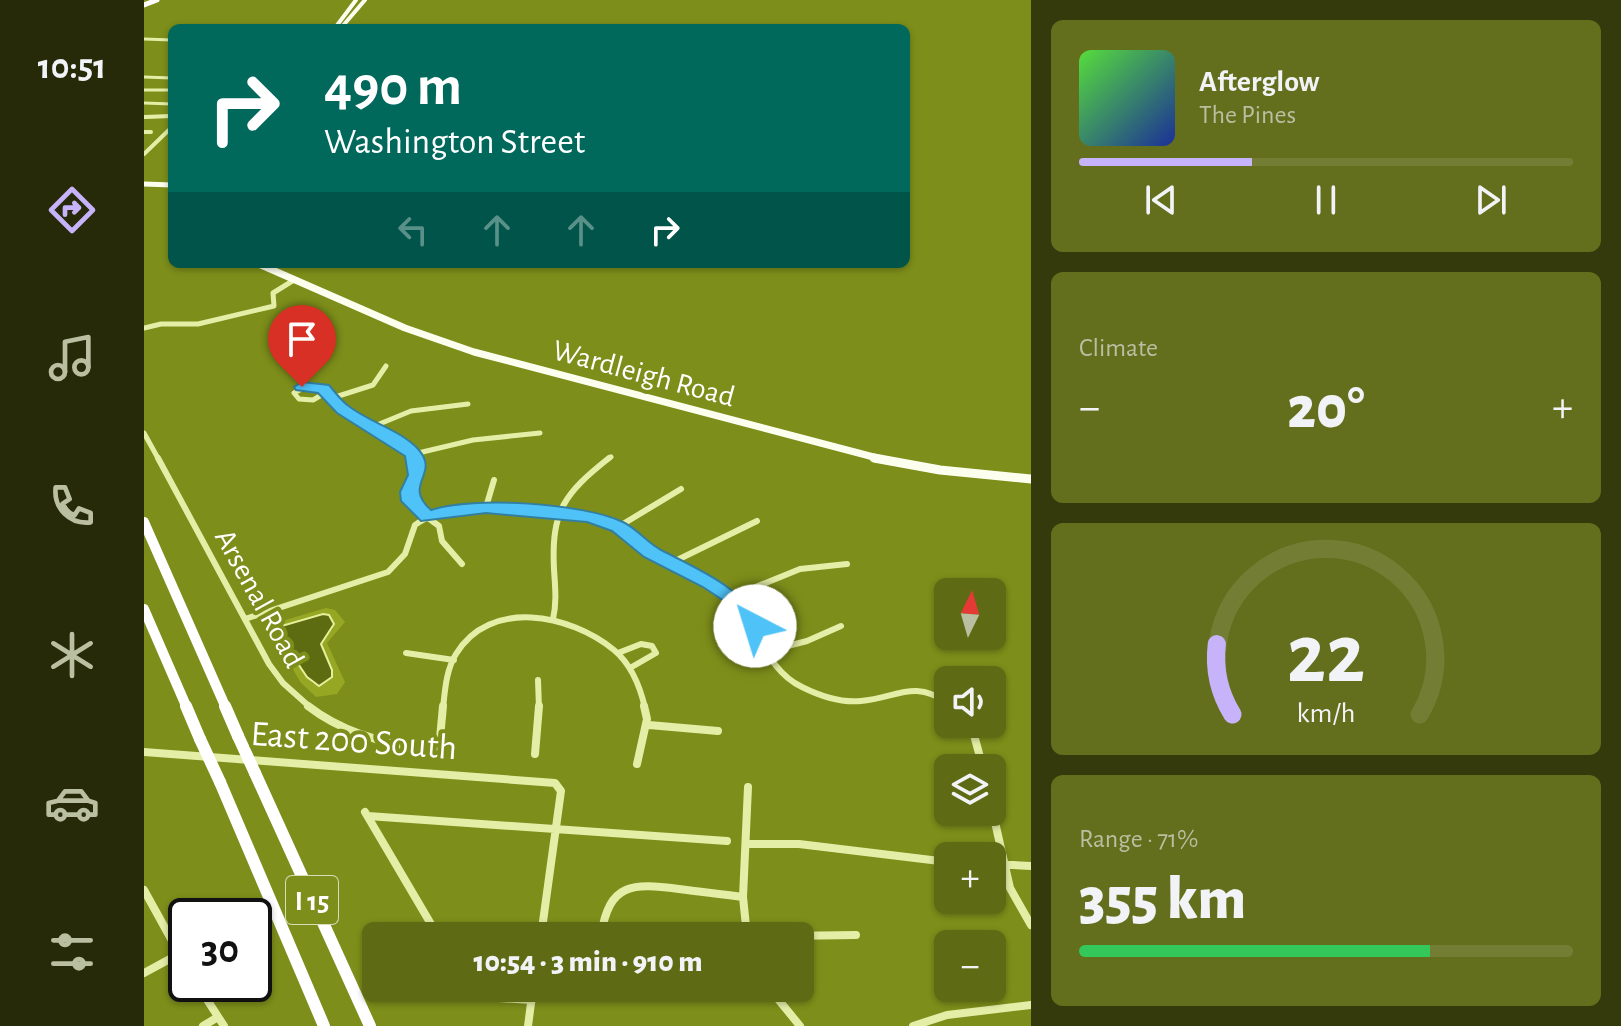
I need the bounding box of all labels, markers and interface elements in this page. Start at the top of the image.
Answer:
text: 10:51 [38,49,106,85]
icon: right [192,56,296,160]
text: 490 m [324,59,462,115]
text: Afterglow [1199,67,1320,97]
text: The Pines [1199,102,1296,128]
text: Washington Street [324,124,585,160]
icon: previous [1139,178,1183,222]
icon: pause [1304,178,1348,222]
icon: next [1469,178,1513,222]
icon: directions [44,182,100,238]
icon: left [391,208,435,252]
icon: ahead [475,208,519,252]
icon: ahead [559,208,603,252]
icon: right [643,208,687,252]
pin [268,305,336,387]
icon: arrive [280,317,324,361]
icon: music [44,330,100,386]
street label: Wardleigh Road [549,335,738,413]
text: Climate [1079,335,1158,361]
text: 20° [1287,379,1365,439]
text: − [1079,386,1100,430]
text: + [1552,386,1573,430]
icon: phone [44,478,100,534]
street label: Arsenal Road [209,524,309,673]
north arrow [934,578,1006,650]
map controls [934,578,1006,1002]
position arrow [713,584,797,668]
text: 22 [1287,613,1365,697]
icon: climate [44,627,100,683]
button: sound [934,666,1006,738]
text: km/h [1297,699,1355,728]
street label: East 200 South [249,716,458,766]
button: layers [934,754,1006,826]
icon: car [44,775,100,831]
text: Range · 71% [1079,826,1198,852]
button: + [934,842,1006,914]
text: 355 km [1079,870,1246,930]
road number: I 15 [286,876,338,924]
speed limit sign: 30 [168,898,272,1002]
icon: filters [44,924,100,980]
button: − [934,930,1006,1002]
text: 10:54 · 3 min · 910 m [474,947,703,977]

